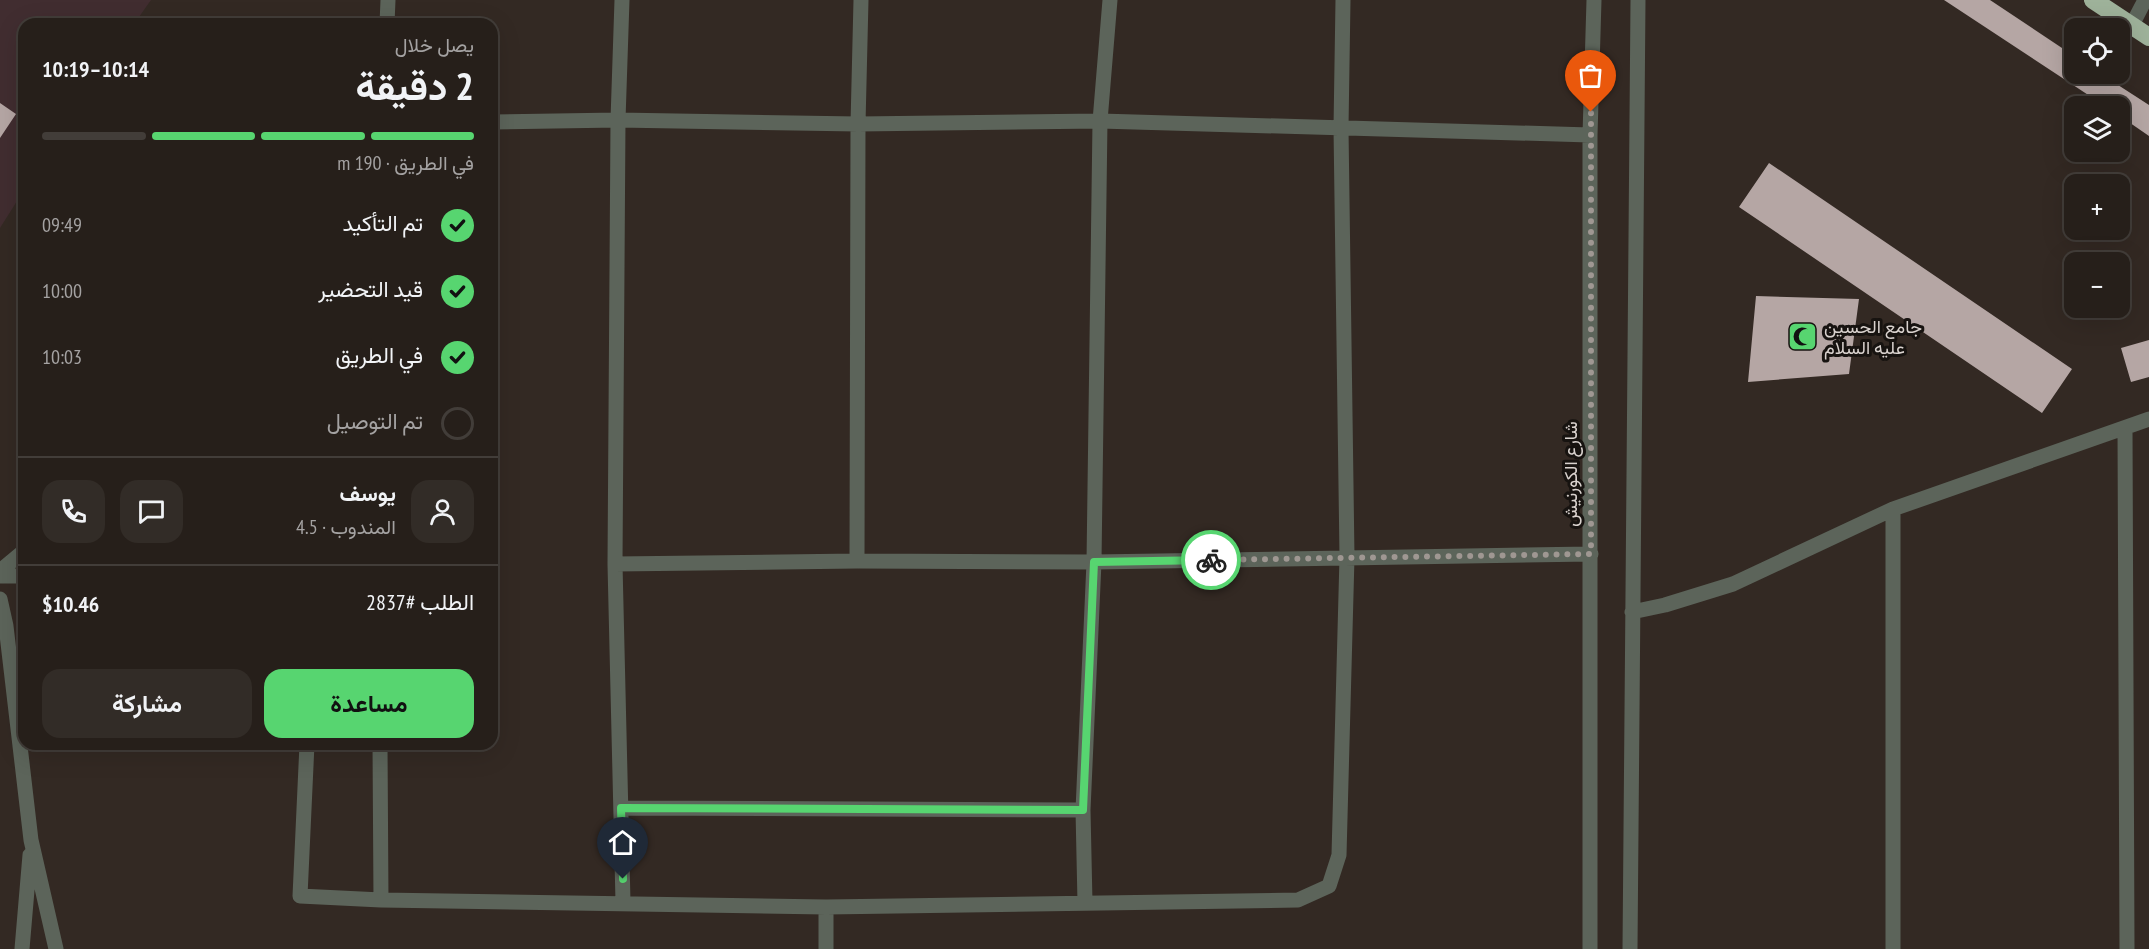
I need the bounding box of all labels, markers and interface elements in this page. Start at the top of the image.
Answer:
map controls [2064,18,2130,318]
button: locate [2064,18,2130,84]
text: يصل خلال [395,32,474,58]
pin [1565,50,1616,112]
text: 10:14–10:19 [42,55,149,83]
icon: bag [1574,59,1607,92]
text: 2 دقيقة [355,60,474,111]
button: layers [2064,96,2130,162]
text: في الطريق · 190 m [337,150,474,176]
button: + [2064,174,2130,240]
text: تم التأكيد [343,209,423,237]
icon: check [441,209,474,242]
text: 09:49 [42,212,82,238]
button: − [2064,252,2130,318]
text: قيد التحضير [318,275,423,303]
icon: check [441,275,474,308]
text: 10:00 [42,278,82,304]
place label: جامع الحسين عليه السلام [1824,315,1922,360]
mosque icon: جامع الحسين عليه السلام [1787,321,1819,353]
text: في الطريق [335,341,423,369]
icon: check [441,341,474,374]
text: 10:03 [42,344,82,370]
text: تم التوصيل [327,407,423,435]
street label: شارع الكورنيش [1559,421,1583,527]
text: يوسف [340,479,396,507]
button: phone [42,480,105,543]
button: chat [120,480,183,543]
button: person [411,480,474,543]
text: المندوب · 4.5 [296,514,396,540]
courier [1181,530,1241,590]
icon: bike [1195,544,1228,577]
text: الطلب #2837 [366,588,474,616]
text: $10.46 [42,590,99,618]
button: مشاركة [42,669,252,738]
button: مساعدة [264,669,474,738]
pin [597,817,648,879]
icon: home [606,826,639,859]

